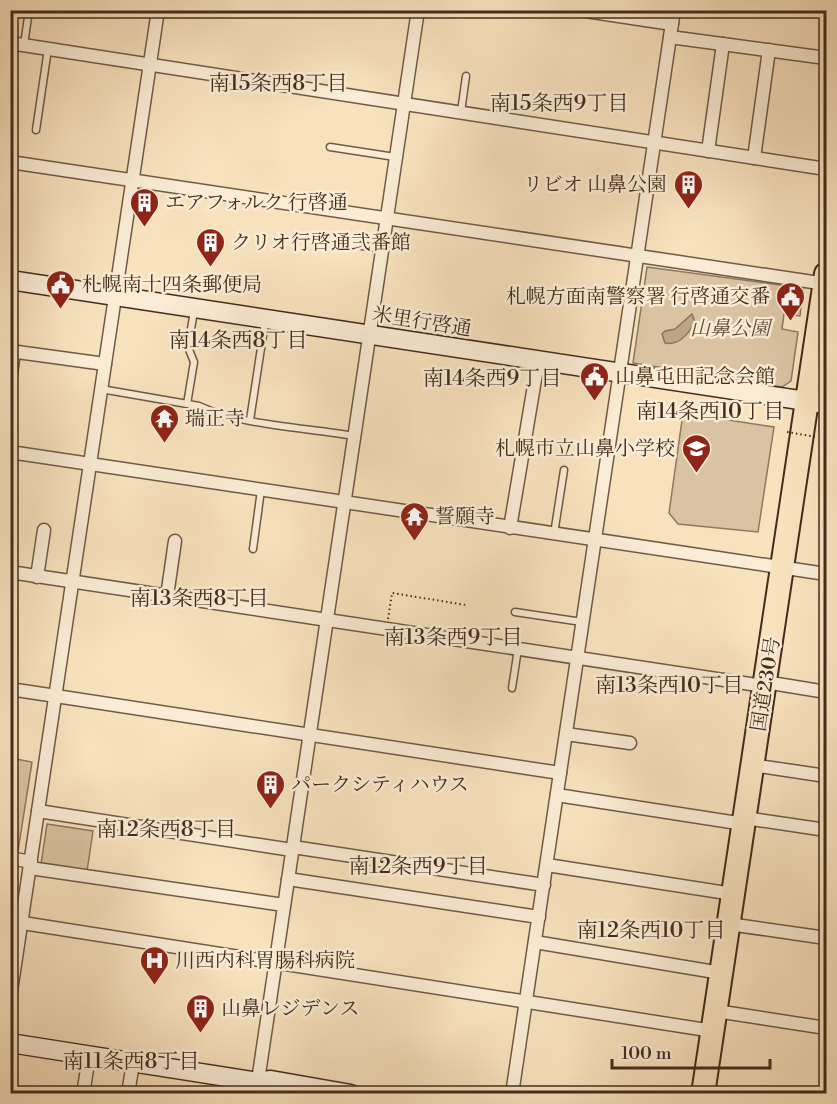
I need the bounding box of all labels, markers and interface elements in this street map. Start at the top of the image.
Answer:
district label: 南15条西8丁目 [209,71,347,97]
district label: 南15条西9丁目 [490,91,628,117]
building icon: リビオ 山鼻公園 [672,168,704,210]
place label: リビオ 山鼻公園 [523,173,667,198]
building icon: エアフォルク 行啓通 [128,186,160,228]
place label: エアフォルク 行啓通 [165,191,348,216]
building icon: クリオ行啓通弐番館 [194,226,226,268]
place label: クリオ行啓通弐番館 [231,231,411,256]
public building icon: 札幌南十四条郵便局 [45,268,77,310]
place label: 札幌南十四条郵便局 [82,273,262,298]
public building icon: 札幌方面南警察署 行啓通交番 [775,280,807,322]
place label: 札幌方面南警察署 行啓通交番 [506,285,770,310]
street label: 米里行啓通 [370,302,473,343]
park label: 山鼻公園 [690,317,773,342]
district label: 南14条西8丁目 [169,328,307,354]
public building icon: 山鼻屯田記念会館 [578,360,610,402]
place label: 山鼻屯田記念会館 [615,365,775,390]
district label: 南14条西9丁目 [423,366,561,392]
district label: 南14条西10丁目 [636,399,784,425]
temple icon: 瑞正寺 [148,402,180,444]
place label: 瑞正寺 [185,407,245,432]
school or university icon: 札幌市立山鼻小学校 [680,432,712,474]
place label: 札幌市立山鼻小学校 [495,437,675,462]
temple icon: 誓願寺 [398,500,430,542]
place label: 誓願寺 [435,505,495,530]
district label: 南13条西8丁目 [130,586,268,612]
district label: 南13条西9丁目 [384,625,522,651]
street label: 国道230号 [747,635,786,733]
district label: 南13条西10丁目 [595,673,743,699]
building icon: パークシティハウス [254,768,286,810]
place label: パークシティハウス [291,773,469,798]
district label: 南12条西8丁目 [96,817,236,843]
district label: 南12条西9丁目 [348,854,488,880]
district label: 南12条西10丁目 [577,918,725,944]
hospital icon: 川西内科胃腸科病院 [138,944,170,986]
place label: 川西内科胃腸科病院 [175,949,355,974]
building icon: 山鼻レジデンス [184,992,216,1034]
place label: 山鼻レジデンス [221,997,360,1022]
scale bar [612,1032,770,1070]
text: 100 m [621,1042,672,1065]
district label: 南11条西8丁目 [63,1049,199,1075]

